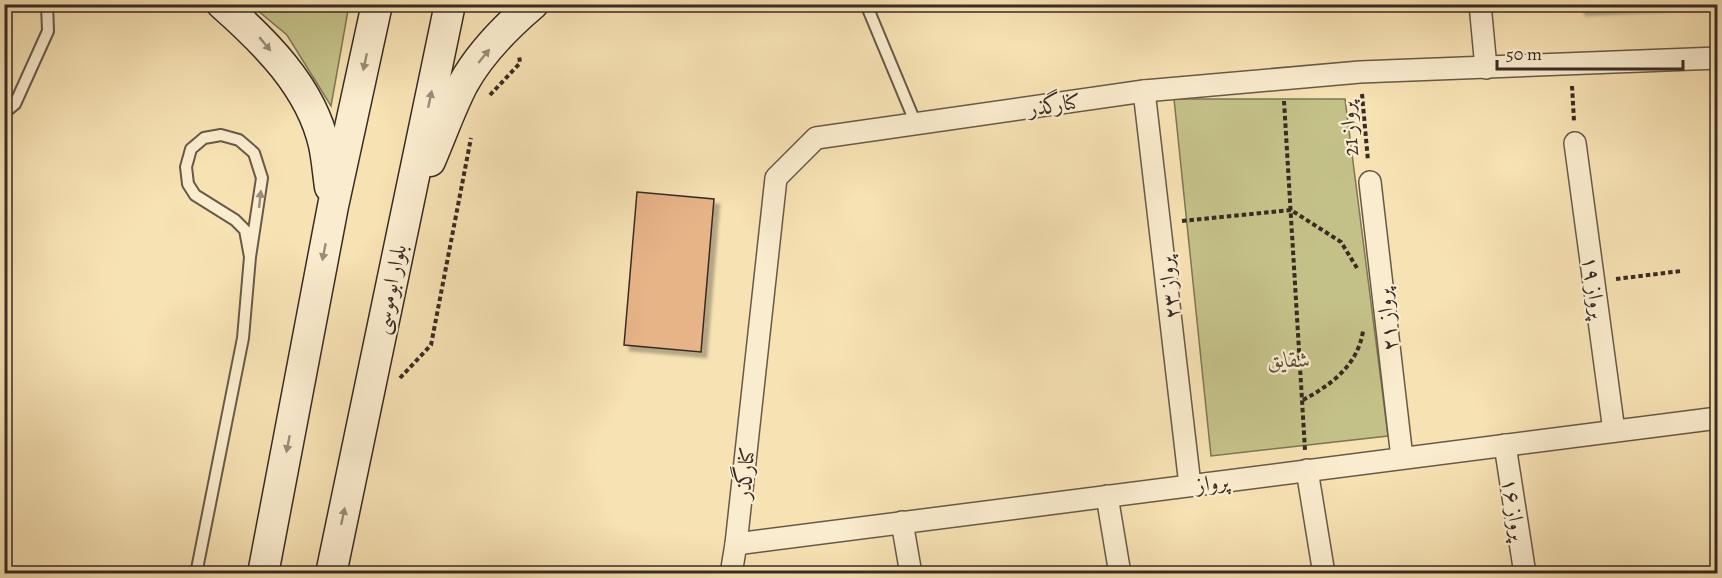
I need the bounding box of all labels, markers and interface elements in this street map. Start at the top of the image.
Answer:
scale bar [1497,33,1683,71]
one-way arrow [259,36,272,52]
text: 50 m [1506,42,1542,66]
one-way arrow [477,49,489,64]
one-way arrow [359,52,369,71]
street label: کنارگذر [1024,86,1082,124]
one-way arrow [425,90,435,108]
street label: پرواز 21 [1331,98,1366,158]
one-way arrow [255,190,265,209]
street label: بلوار ابوموسی [366,242,414,337]
one-way arrow [319,243,328,262]
street label: پرواز ۲۳ [1150,253,1188,321]
street label: پرواز ۱۹ [1575,254,1614,322]
street label: پرواز ۲۱ [1368,285,1406,353]
park label: شقایق [1267,345,1311,375]
one-way arrow [283,435,292,454]
street label: کنارگذر [726,445,763,503]
street label: پرواز [1192,466,1232,500]
street label: پرواز ۱۶ [1494,476,1534,545]
one-way arrow [339,506,348,525]

